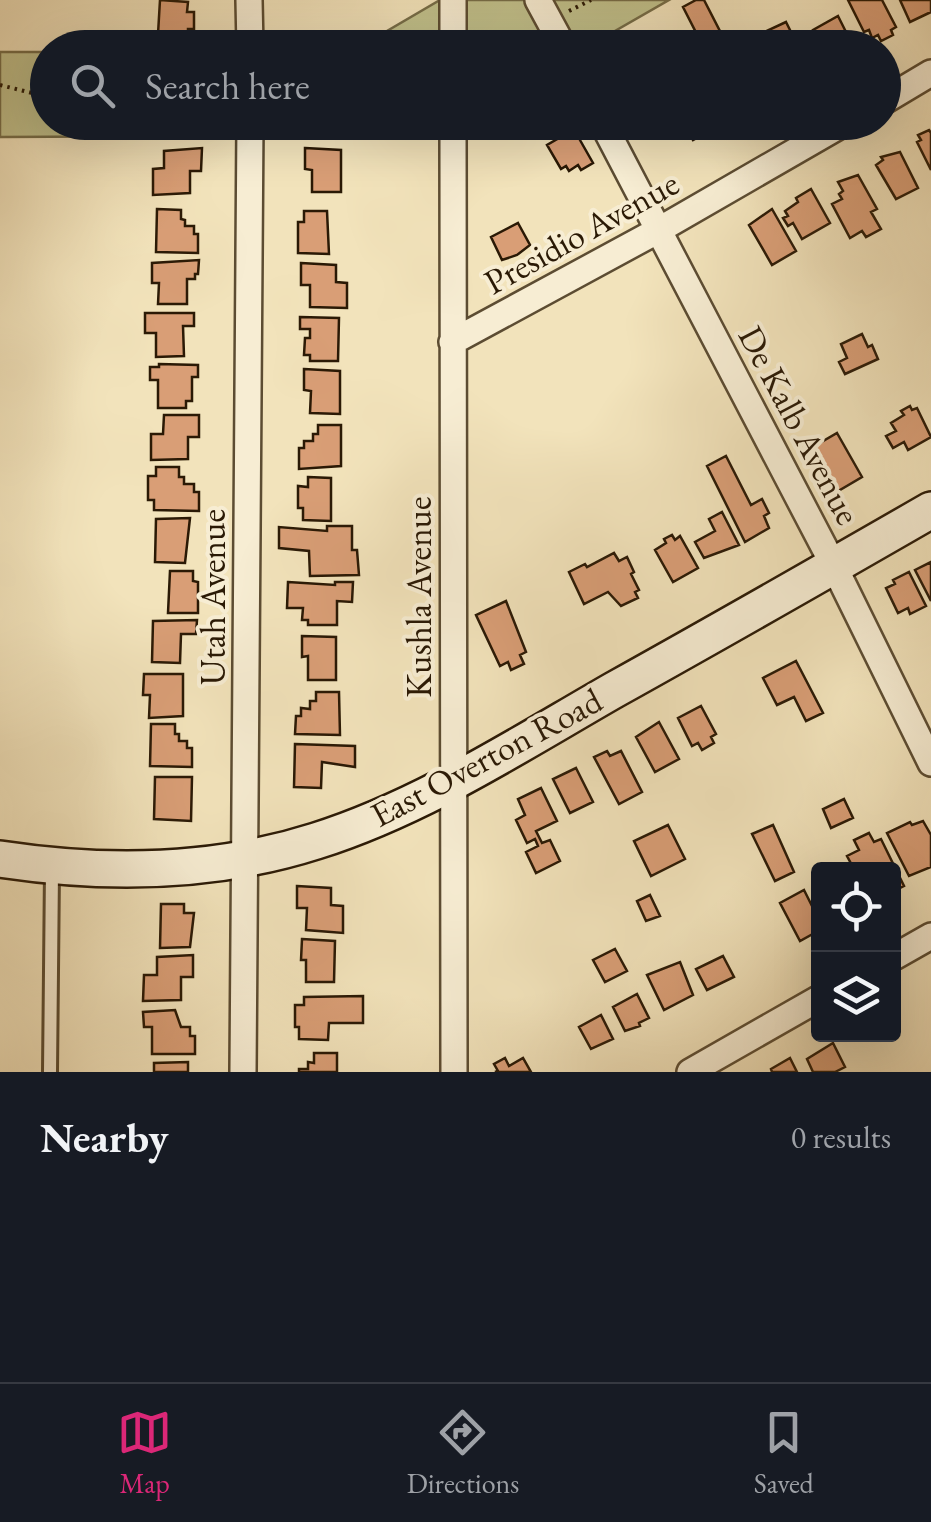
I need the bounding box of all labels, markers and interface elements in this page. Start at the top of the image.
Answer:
search box [30,30,901,140]
icon: search [65,58,120,113]
text: Search here [145,61,310,110]
street label: Presidio Avenue [476,160,686,304]
street label: De Kalb Avenue [729,318,871,532]
street label: Kushla Avenue [396,496,441,698]
street label: Utah Avenue [190,509,235,685]
street label: East Overton Road [363,677,610,837]
map controls [811,862,901,1042]
button: locate [811,862,901,952]
button: layers [811,952,901,1042]
text: Nearby [40,1110,169,1165]
text: 0 results [791,1116,891,1158]
tab: Map [117,1405,172,1501]
tab: Directions [407,1405,519,1501]
tab: Saved [754,1405,814,1501]

